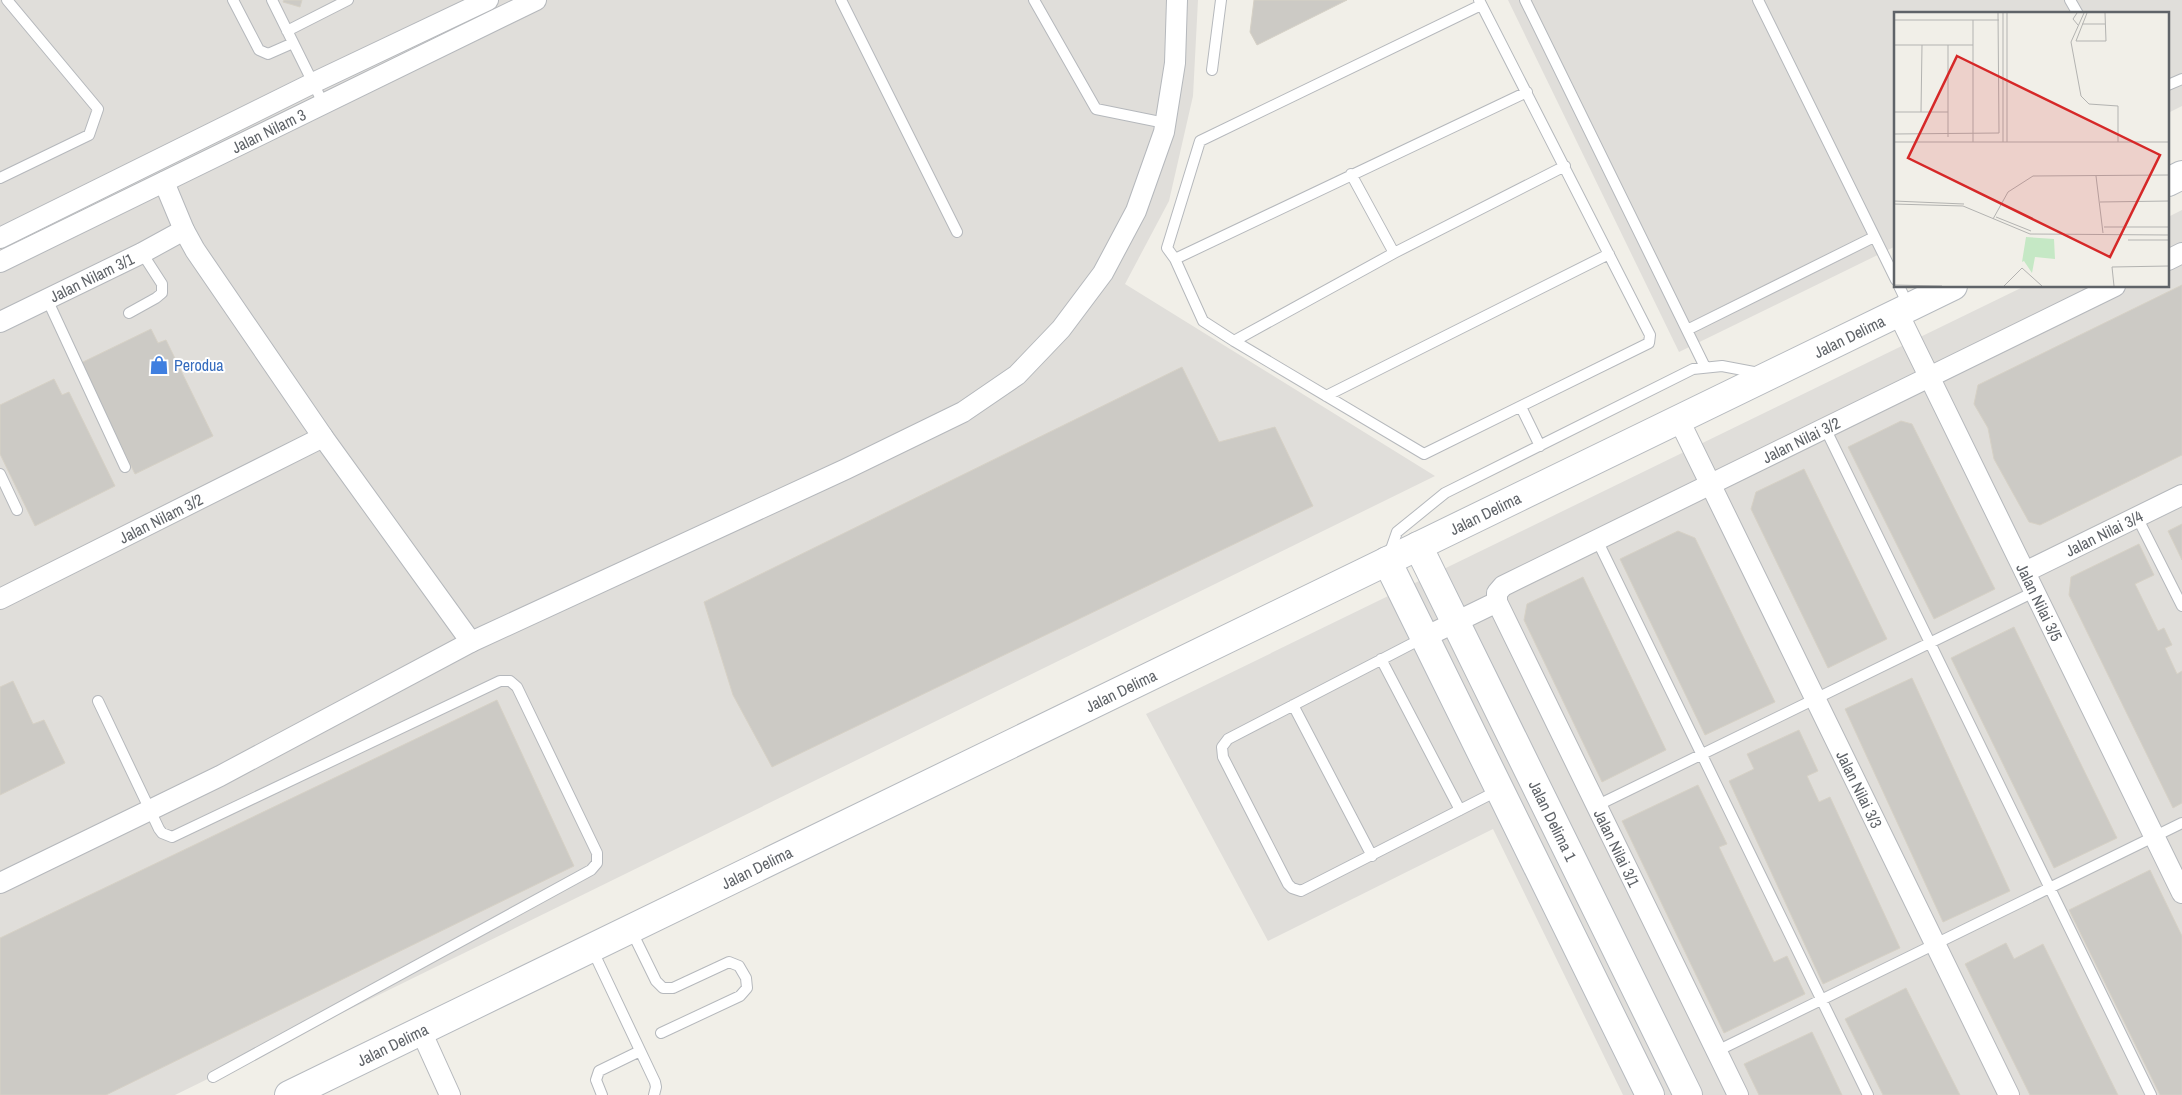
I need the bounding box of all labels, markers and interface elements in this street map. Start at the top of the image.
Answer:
inset map [1894,12,2170,288]
street label: Jalan Nilam 3 [228,103,310,158]
street label: Jalan Nilam 3/1 [46,247,138,307]
street label: Jalan Delima [1810,309,1889,363]
shop icon: Perodua [148,354,170,376]
place label: Perodua [174,354,224,376]
street label: Jalan Nilai 3/2 [1759,412,1844,468]
street label: Jalan Delima [1446,487,1525,540]
street label: Jalan Nilam 3/2 [115,488,207,549]
street label: Jalan Nilai 3/4 [2061,505,2147,562]
street label: Jalan Nilai 3/5 [2011,560,2068,645]
street label: Jalan Delima [1082,664,1161,717]
street label: Jalan Nilai 3/3 [1831,747,1888,832]
street label: Jalan Delima 1 [1524,776,1583,865]
street label: Jalan Nilai 3/1 [1589,805,1646,891]
street label: Jalan Delima [717,841,797,894]
street label: Jalan Delima [353,1018,432,1071]

